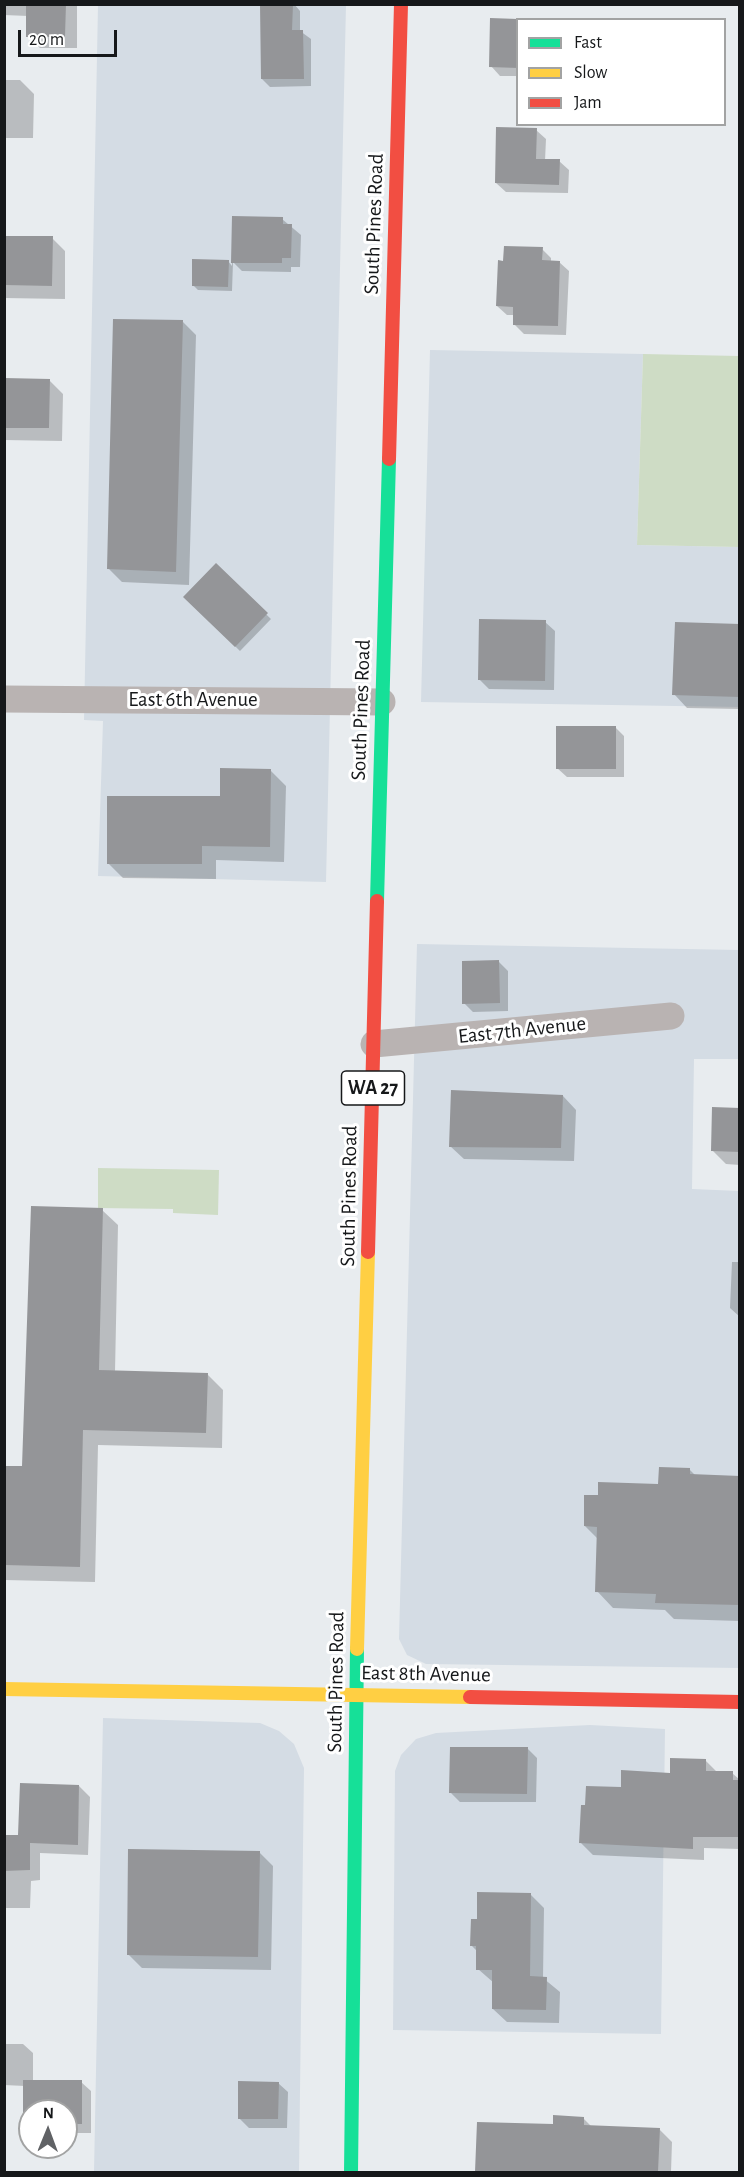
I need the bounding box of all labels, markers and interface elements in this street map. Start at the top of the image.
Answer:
scale bar [21,18,120,56]
legend [516,18,726,126]
text: 20 m [29,31,64,49]
text: Fast [574,34,602,52]
text: Slow [574,64,607,82]
text: Jam [574,94,602,112]
street label: South Pines Road [359,153,389,295]
street label: South Pines Road [346,639,376,781]
street label: East 6th Avenue [128,687,258,713]
street label: East 7th Avenue [457,1011,587,1049]
road number: WA 27 [342,1071,404,1105]
street label: South Pines Road [335,1125,363,1267]
street label: South Pines Road [322,1611,350,1753]
street label: East 8th Avenue [361,1660,491,1688]
north arrow [18,2099,78,2159]
text: N [43,2105,54,2121]

